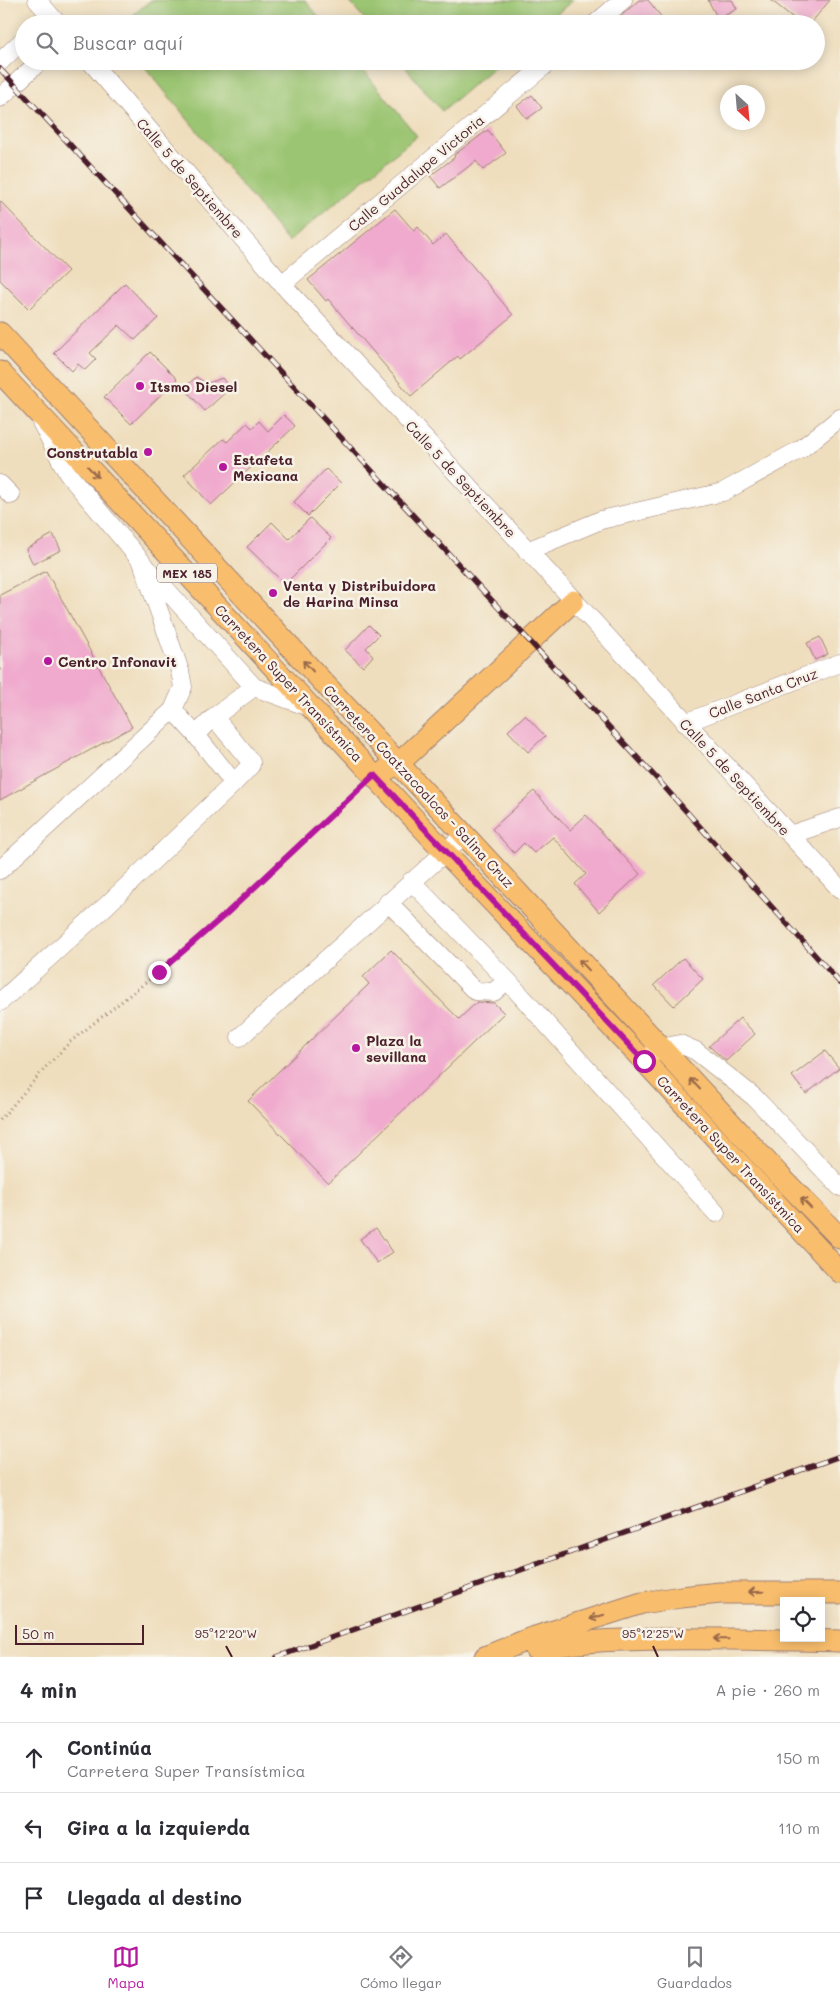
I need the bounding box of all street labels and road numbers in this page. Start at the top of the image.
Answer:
street label: Calle Guadalupe Victoria [344,110,488,236]
street label: Calle 5 de Septiembre [132,114,248,242]
street label: Calle 5 de Septiembre [402,416,520,542]
road number: MEX 185 [157,564,217,582]
street label: Carretera Super Transístmica [211,600,367,766]
street label: Calle Santa Cruz [706,663,820,722]
street label: Carretera Coatzacoalcos - Salina Cruz [320,680,518,892]
street label: Calle 5 de Septiembre [676,714,794,840]
street label: Carretera Super Transístmica [653,1071,809,1237]

